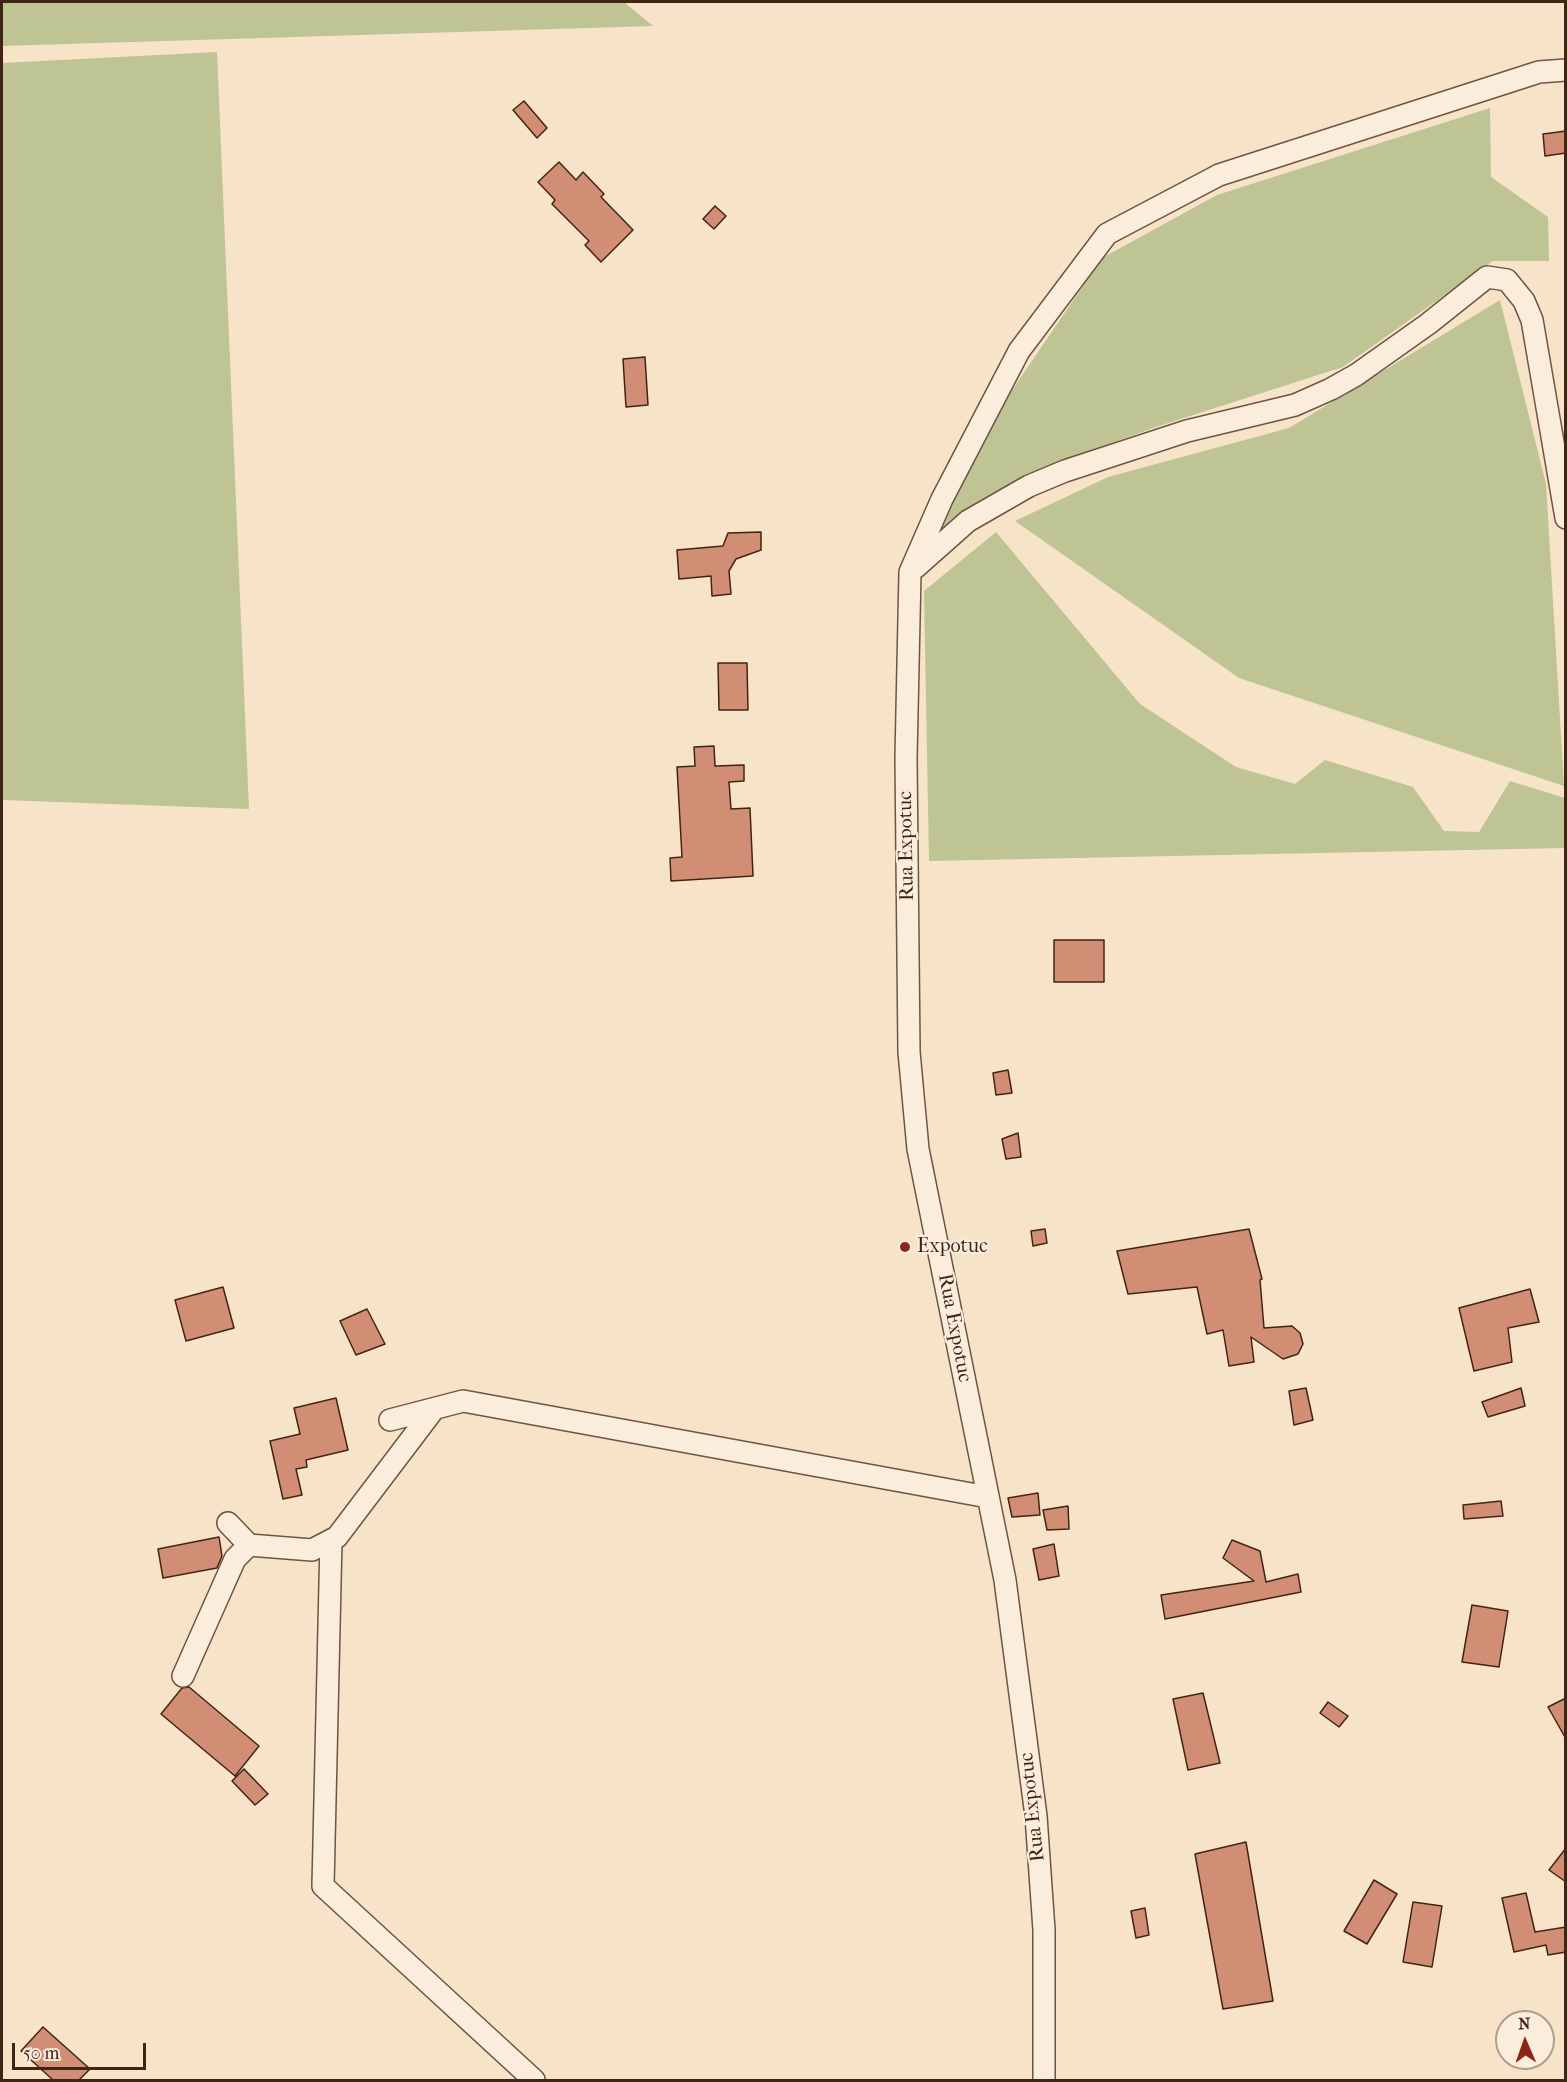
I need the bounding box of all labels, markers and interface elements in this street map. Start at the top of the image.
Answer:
street label: Rua Expotuc [894,791,920,901]
place label: Expotuc [917,1235,988,1259]
marker: Expotuc [898,1240,912,1254]
street label: Rua Expotuc [932,1272,976,1384]
street label: Rua Expotuc [1015,1751,1051,1863]
north arrow [1495,2010,1555,2070]
text: N [1518,2014,1531,2033]
scale bar [15,2031,148,2069]
text: 50 m [23,2043,59,2064]

